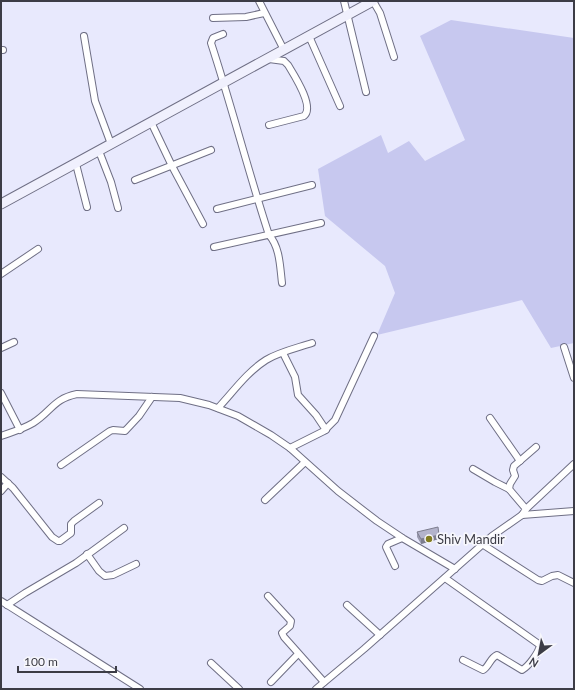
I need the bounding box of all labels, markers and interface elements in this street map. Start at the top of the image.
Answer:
place label: Shiv Mandir [437,531,505,547]
marker: Shiv Mandir [424,534,434,544]
north arrow [519,634,559,674]
scale bar [18,648,116,674]
text: 100 m [24,654,58,669]
text: N [526,655,540,671]

